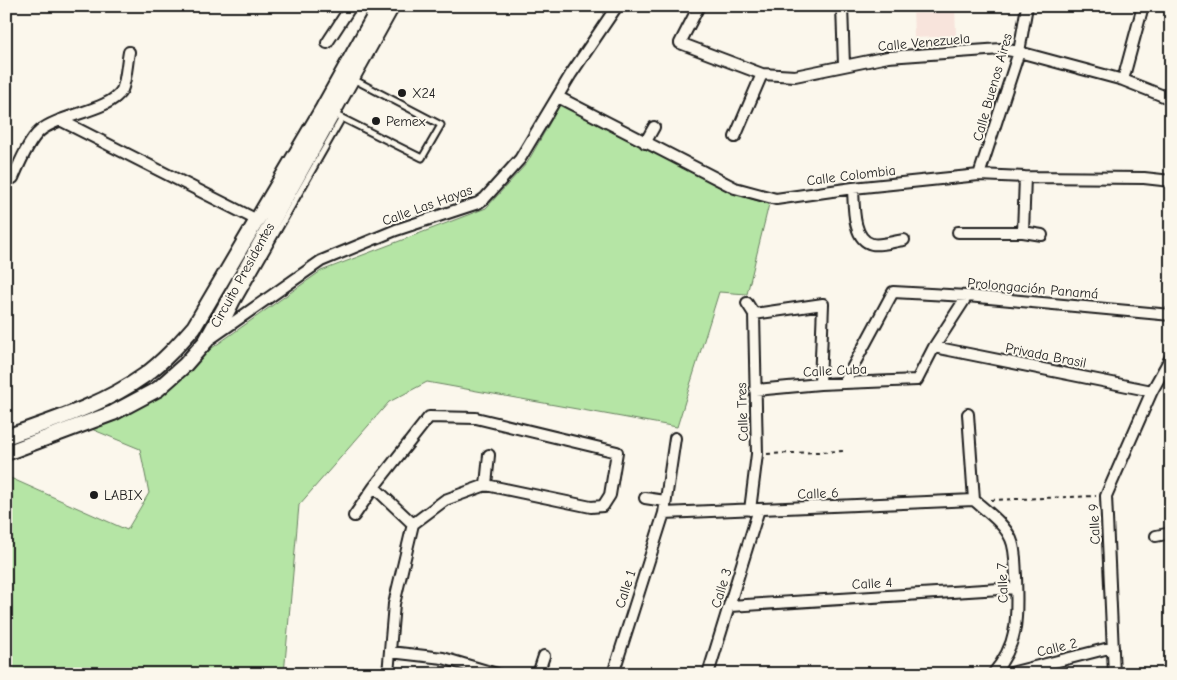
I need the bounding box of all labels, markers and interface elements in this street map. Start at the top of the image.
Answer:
street label: Calle Venezuela [877,30,971,55]
street label: Calle Buenos Aires [969,31,1016,143]
place label: X24 [412,85,436,102]
marker: X24 [396,87,408,99]
place label: Pemex [386,113,426,130]
marker: Pemex [370,115,382,127]
street label: Calle Colombia [806,162,897,189]
street label: Calle Las Hayas [380,181,475,230]
street label: Circuito Presidentes [207,220,278,331]
street label: Prolongación Panamá [967,274,1099,303]
street label: Privada Brasil [1004,339,1088,372]
street label: Calle Cuba [803,360,867,381]
street label: Calle Tres [733,382,752,442]
street label: Calle 6 [797,484,839,503]
place label: LABIX [104,487,143,504]
marker: LABIX [88,489,100,501]
street label: Calle 9 [1085,503,1104,545]
street label: Calle 7 [993,562,1012,603]
street label: Calle 3 [707,566,736,610]
street label: Calle 1 [611,568,640,610]
street label: Calle 4 [851,574,893,593]
street label: Calle 2 [1035,634,1079,661]

